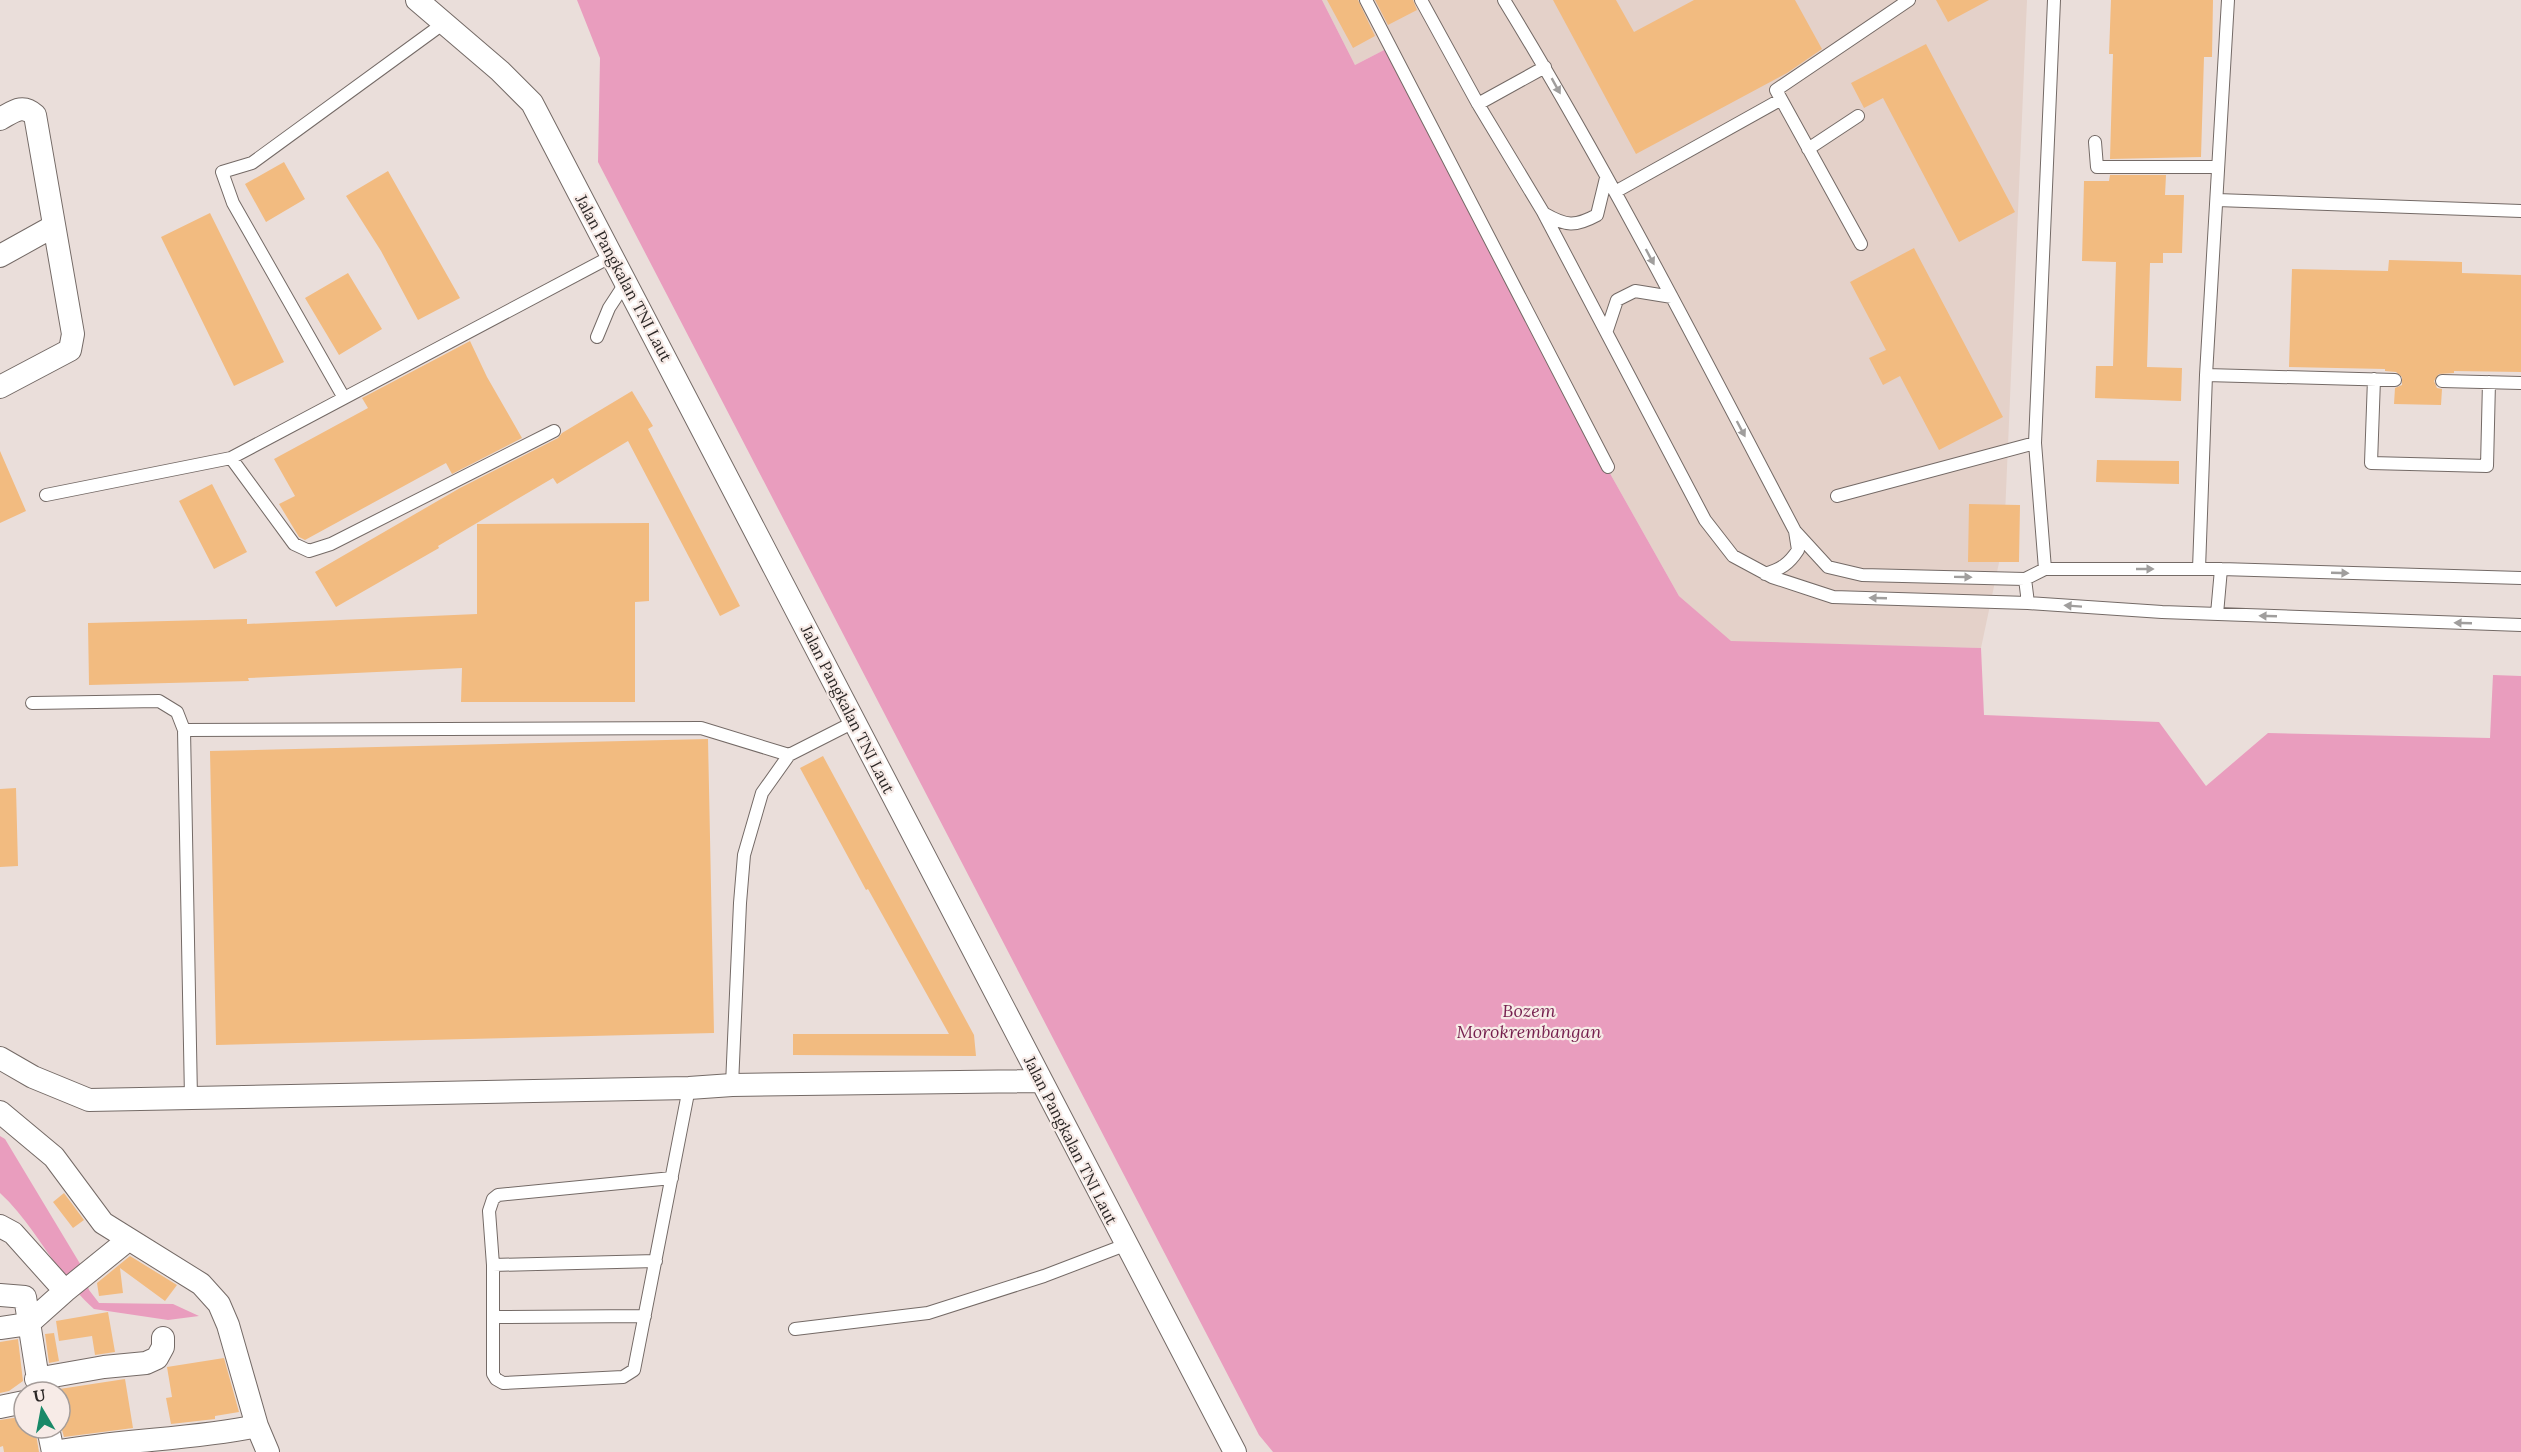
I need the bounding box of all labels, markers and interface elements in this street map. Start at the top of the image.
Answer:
one-way arrow [1551,78,1561,95]
street label: Jalan Pangkalan TNI Laut [571,190,677,366]
one-way arrow [1645,249,1655,266]
one-way arrow [1736,421,1746,438]
one-way arrow [2136,564,2155,574]
one-way arrow [2331,568,2350,577]
one-way arrow [1953,573,1972,582]
one-way arrow [1869,594,1888,603]
one-way arrow [2063,601,2082,611]
one-way arrow [2258,611,2277,620]
one-way arrow [2453,618,2472,628]
street label: Jalan Pangkalan TNI Laut [796,621,900,797]
water label: Bozem Morokrembangan [1456,999,1602,1043]
street label: Jalan Pangkalan TNI Laut [1019,1052,1123,1228]
north arrow [12,1380,72,1440]
text: U [32,1384,47,1406]

